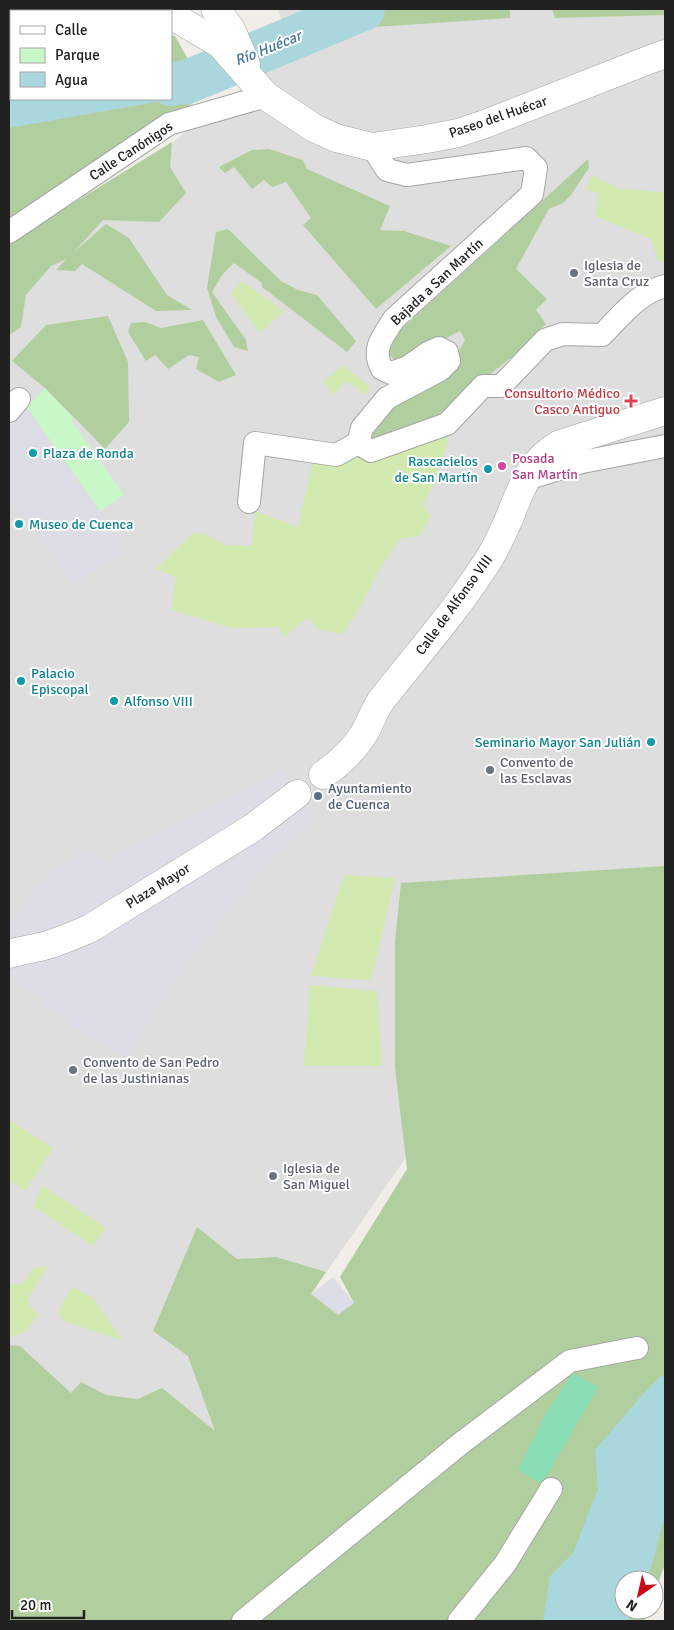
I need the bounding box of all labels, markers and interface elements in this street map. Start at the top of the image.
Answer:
legend [10,10,172,100]
text: Calle [55,21,88,39]
water label: Río Huécar [232,26,306,69]
text: Parque [55,46,100,64]
text: Agua [55,71,88,89]
street label: Paseo del Huécar [447,92,550,142]
street label: Calle Canónigos [86,118,176,184]
street label: Bajada a San Martín [387,235,487,329]
place label: Iglesia de Santa Cruz [584,257,649,290]
marker: Iglesia de Santa Cruz [568,267,580,279]
place label: Consultorio Médico Casco Antiguo [504,385,620,418]
marker: Consultorio Médico Casco Antiguo [624,394,638,408]
place label: Plaza de Ronda [43,445,134,462]
marker: Plaza de Ronda [27,447,39,459]
place label: Posada San Martín [512,450,578,483]
place label: Rascacielos de San Martín [395,453,478,486]
marker: Posada San Martín [496,460,508,472]
marker: Rascacielos de San Martín [482,463,494,475]
place label: Museo de Cuenca [29,516,133,533]
marker: Museo de Cuenca [13,518,25,530]
street label: Calle de Alfonso VIII [412,552,496,658]
place label: Palacio Episcopal [31,665,89,698]
marker: Palacio Episcopal [15,675,27,687]
place label: Alfonso VIII [124,693,193,710]
marker: Alfonso VIII [108,695,120,707]
place label: Seminario Mayor San Julián [475,734,641,751]
marker: Seminario Mayor San Julián [645,736,657,748]
place label: Convento de las Esclavas [500,754,573,787]
marker: Convento de las Esclavas [484,764,496,776]
place label: Ayuntamiento de Cuenca [328,780,412,813]
marker: Ayuntamiento de Cuenca [312,790,324,802]
street label: Plaza Mayor [123,859,194,912]
place label: Convento de San Pedro de las Justinianas [83,1054,219,1087]
marker: Convento de San Pedro de las Justinianas [67,1064,79,1076]
place label: Iglesia de San Miguel [283,1160,350,1193]
marker: Iglesia de San Miguel [267,1170,279,1182]
north arrow [614,1570,664,1620]
scale bar [12,1588,85,1620]
text: 20 m [20,1596,51,1614]
text: N [623,1596,641,1615]

